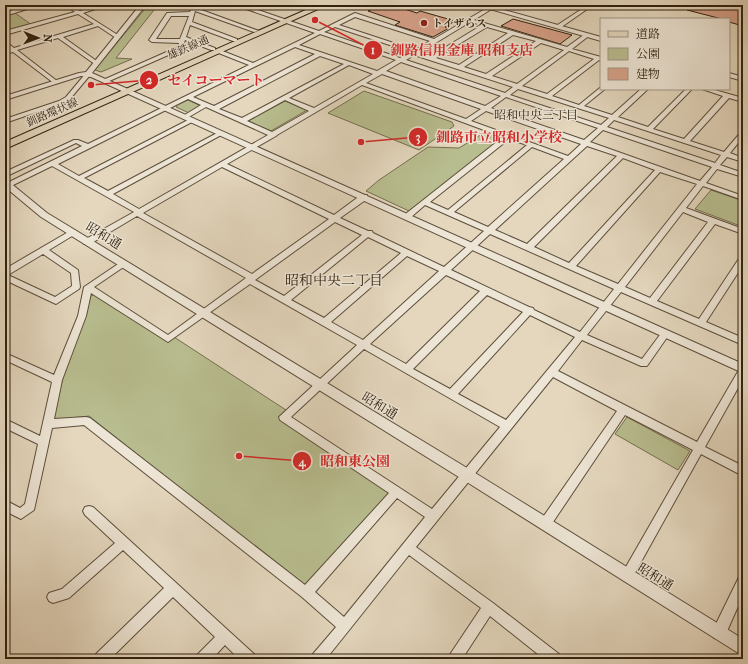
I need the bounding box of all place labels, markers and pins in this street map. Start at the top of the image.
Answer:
place label: トイザらス [432,17,486,30]
marker: トイザらス [419,18,429,28]
callout: 釧路信用金庫 昭和支店 [363,37,542,63]
callout: セイコーマート [139,67,273,93]
callout: 釧路市立昭和小学校 [408,124,570,150]
callout: 昭和東公園 [292,448,398,474]

